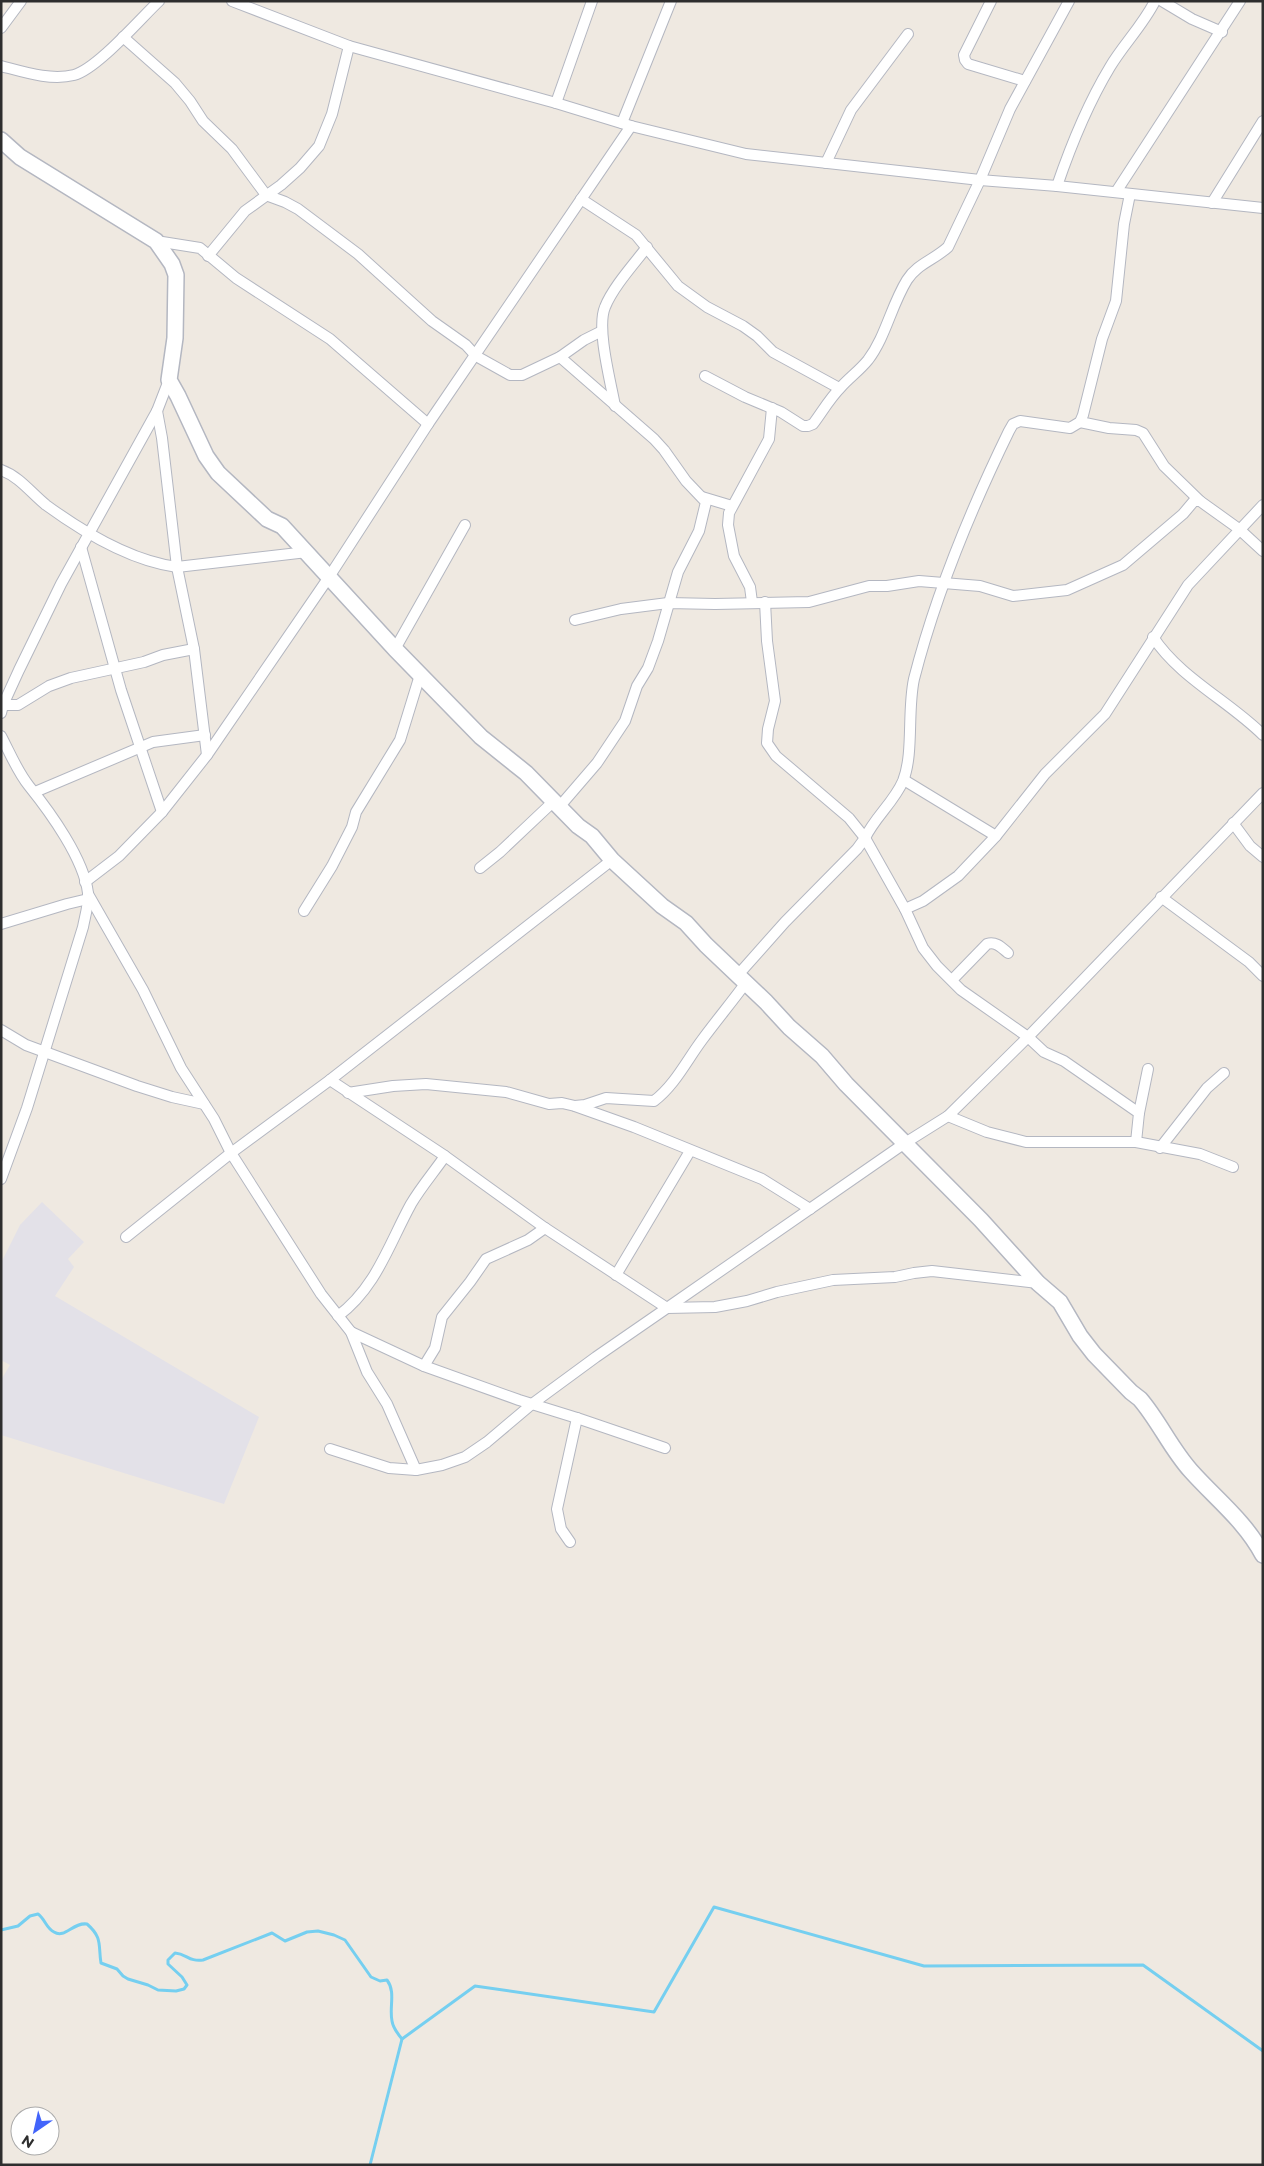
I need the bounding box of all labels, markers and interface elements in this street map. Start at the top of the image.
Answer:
north arrow [10,2106,60,2156]
text: N [18,2131,37,2152]

